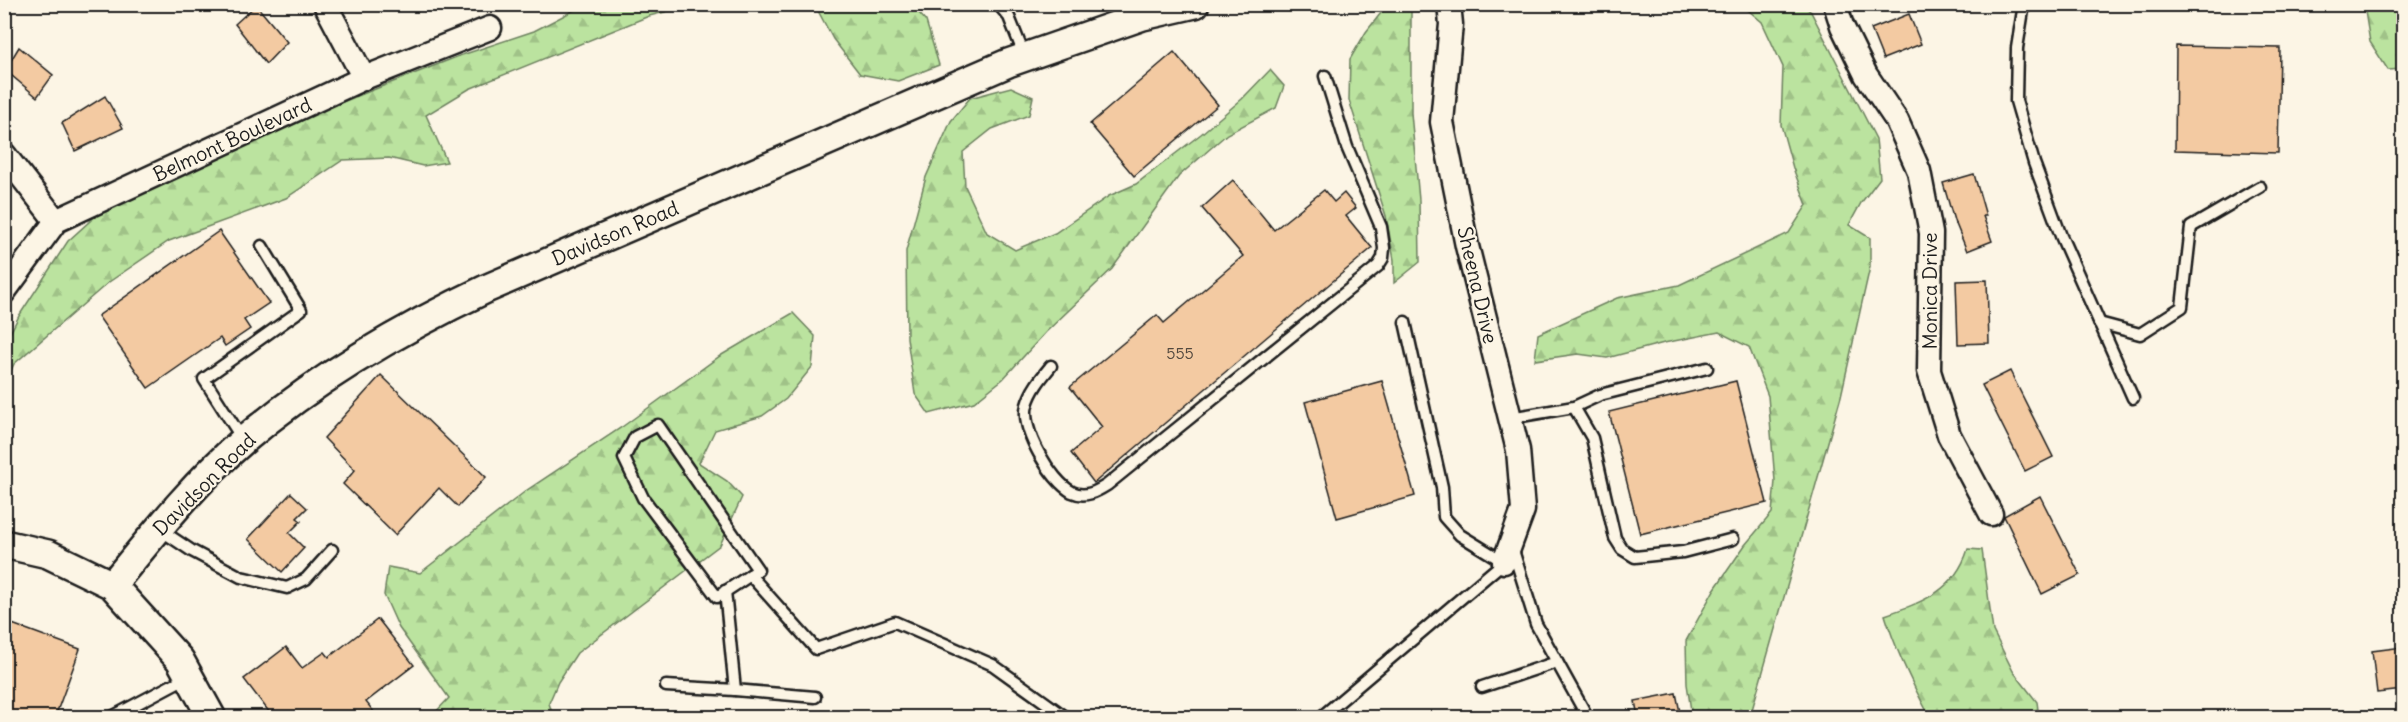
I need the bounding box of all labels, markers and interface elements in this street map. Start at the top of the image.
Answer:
street label: Belmont Boulevard [149,91,315,187]
street label: Davidson Road [548,195,682,271]
street label: Sheena Drive [1452,224,1504,346]
street label: Monica Drive [1917,233,1942,349]
house number: 555 [1166,343,1194,363]
street label: Davidson Road [147,427,261,541]

